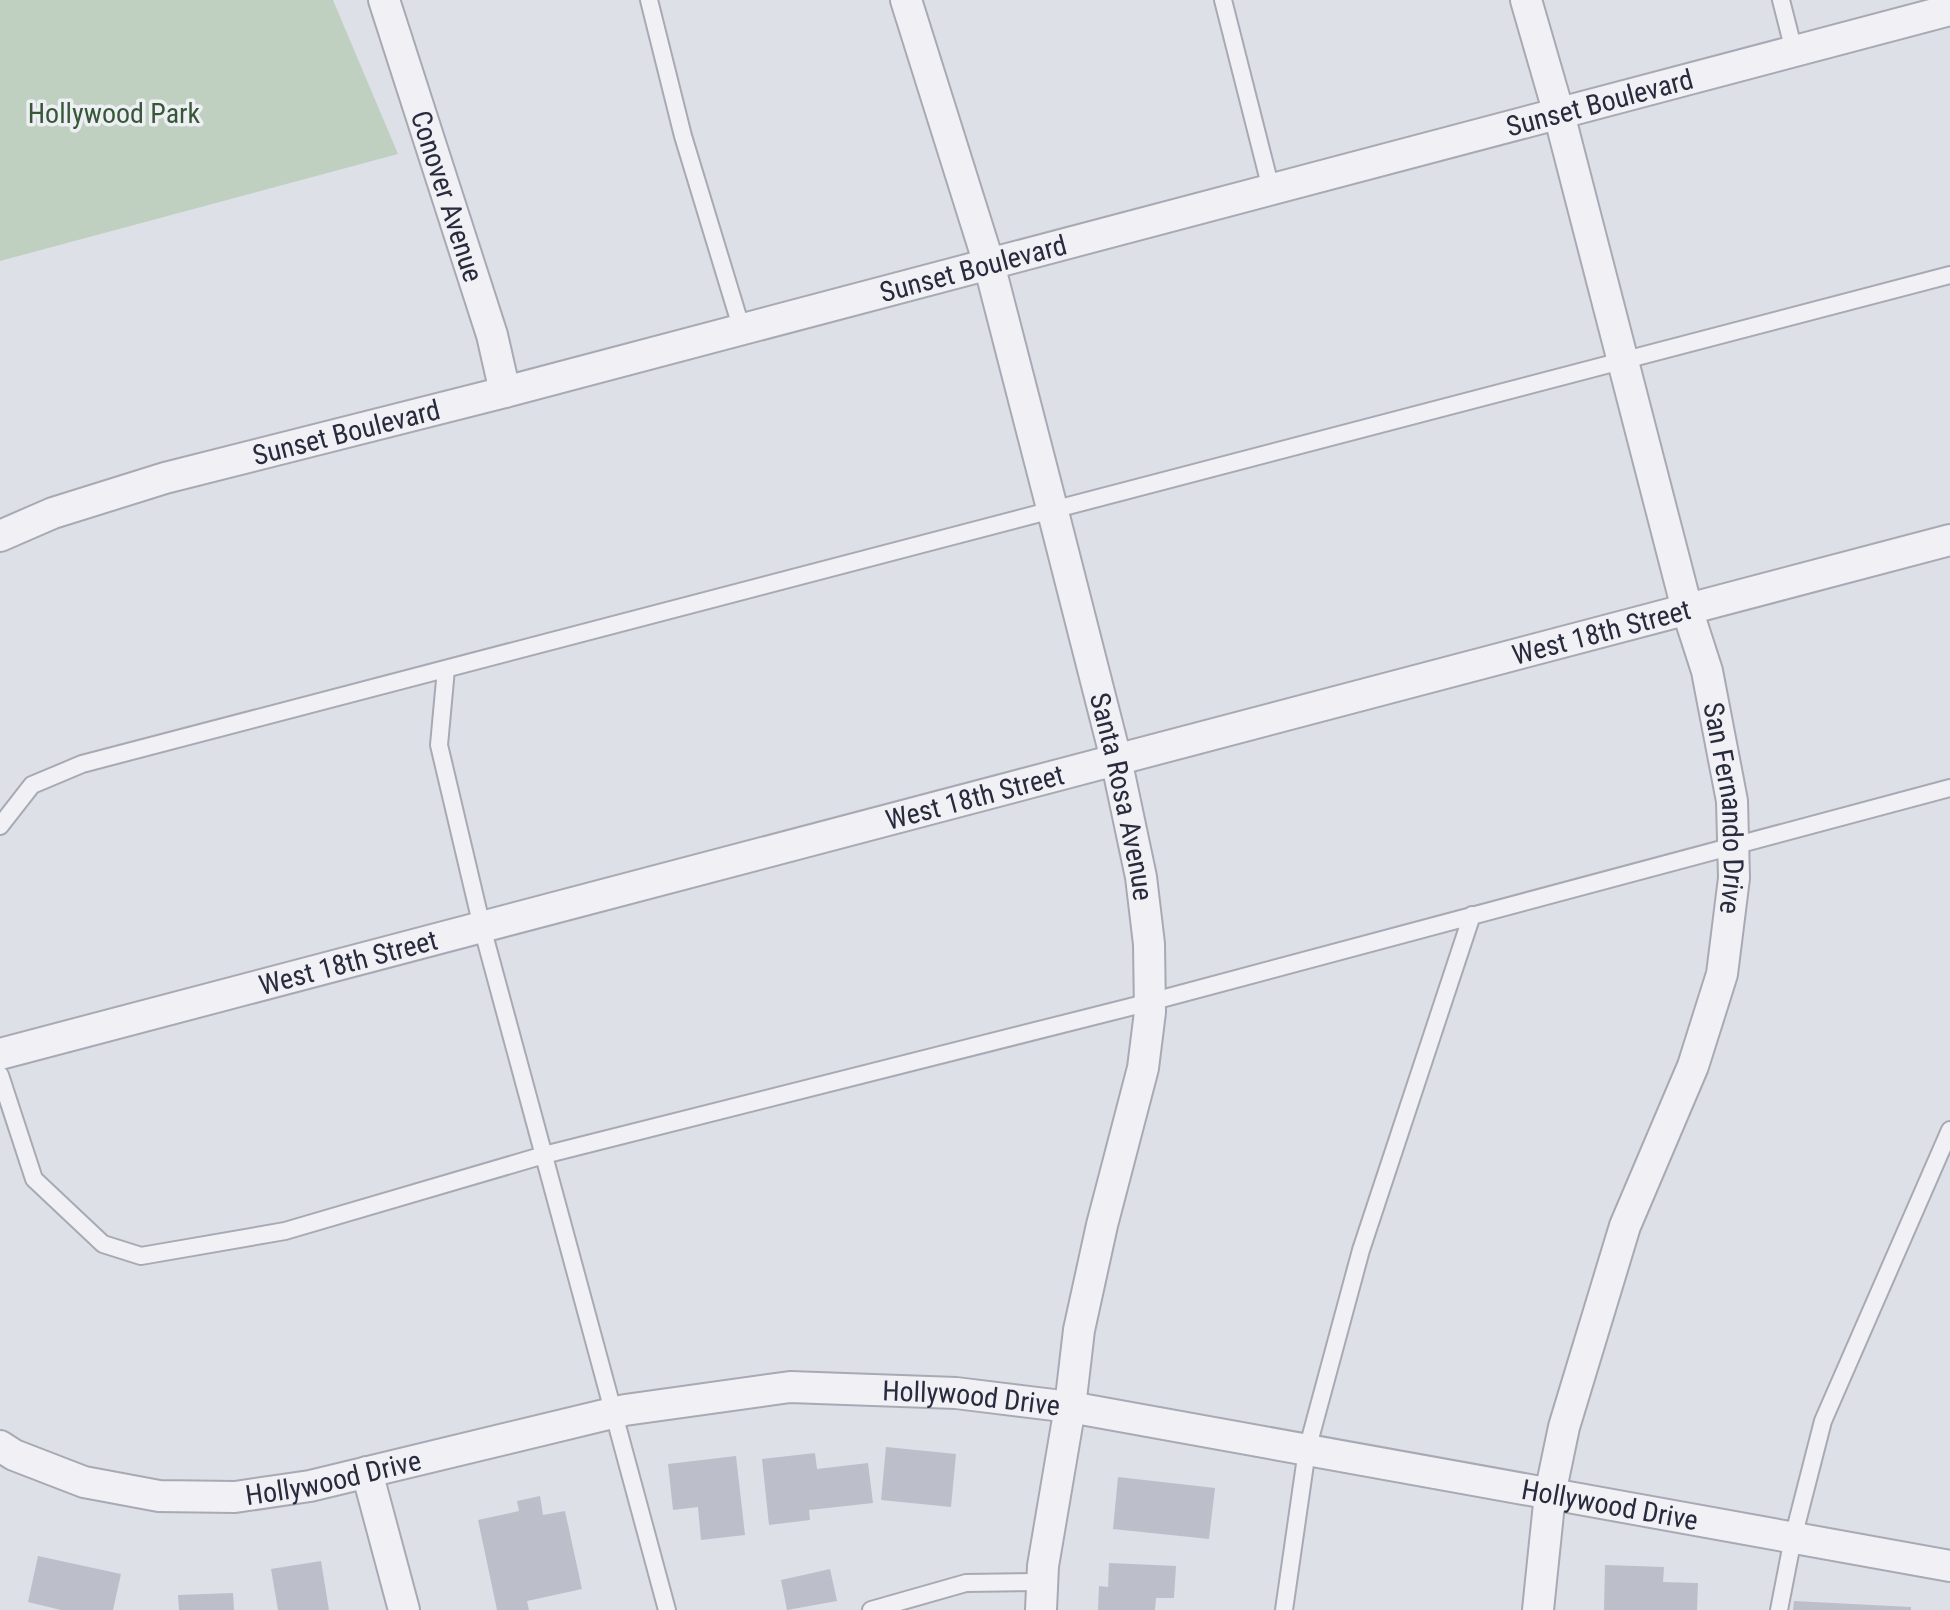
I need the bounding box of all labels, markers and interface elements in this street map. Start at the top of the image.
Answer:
street label: Sunset Boulevard [1503,62,1697,143]
park label: Hollywood Park [28,97,201,130]
street label: Conover Avenue [404,106,490,286]
street label: Sunset Boulevard [876,228,1070,309]
street label: Sunset Boulevard [249,393,443,472]
street label: West 18th Street [1509,593,1694,671]
street label: Santa Rosa Avenue [1083,689,1160,902]
street label: San Fernando Drive [1697,699,1751,916]
street label: West 18th Street [882,758,1067,836]
street label: West 18th Street [255,923,441,1002]
street label: Hollywood Drive [882,1374,1062,1422]
street label: Hollywood Drive [243,1443,424,1512]
street label: Hollywood Drive [1519,1472,1701,1537]

